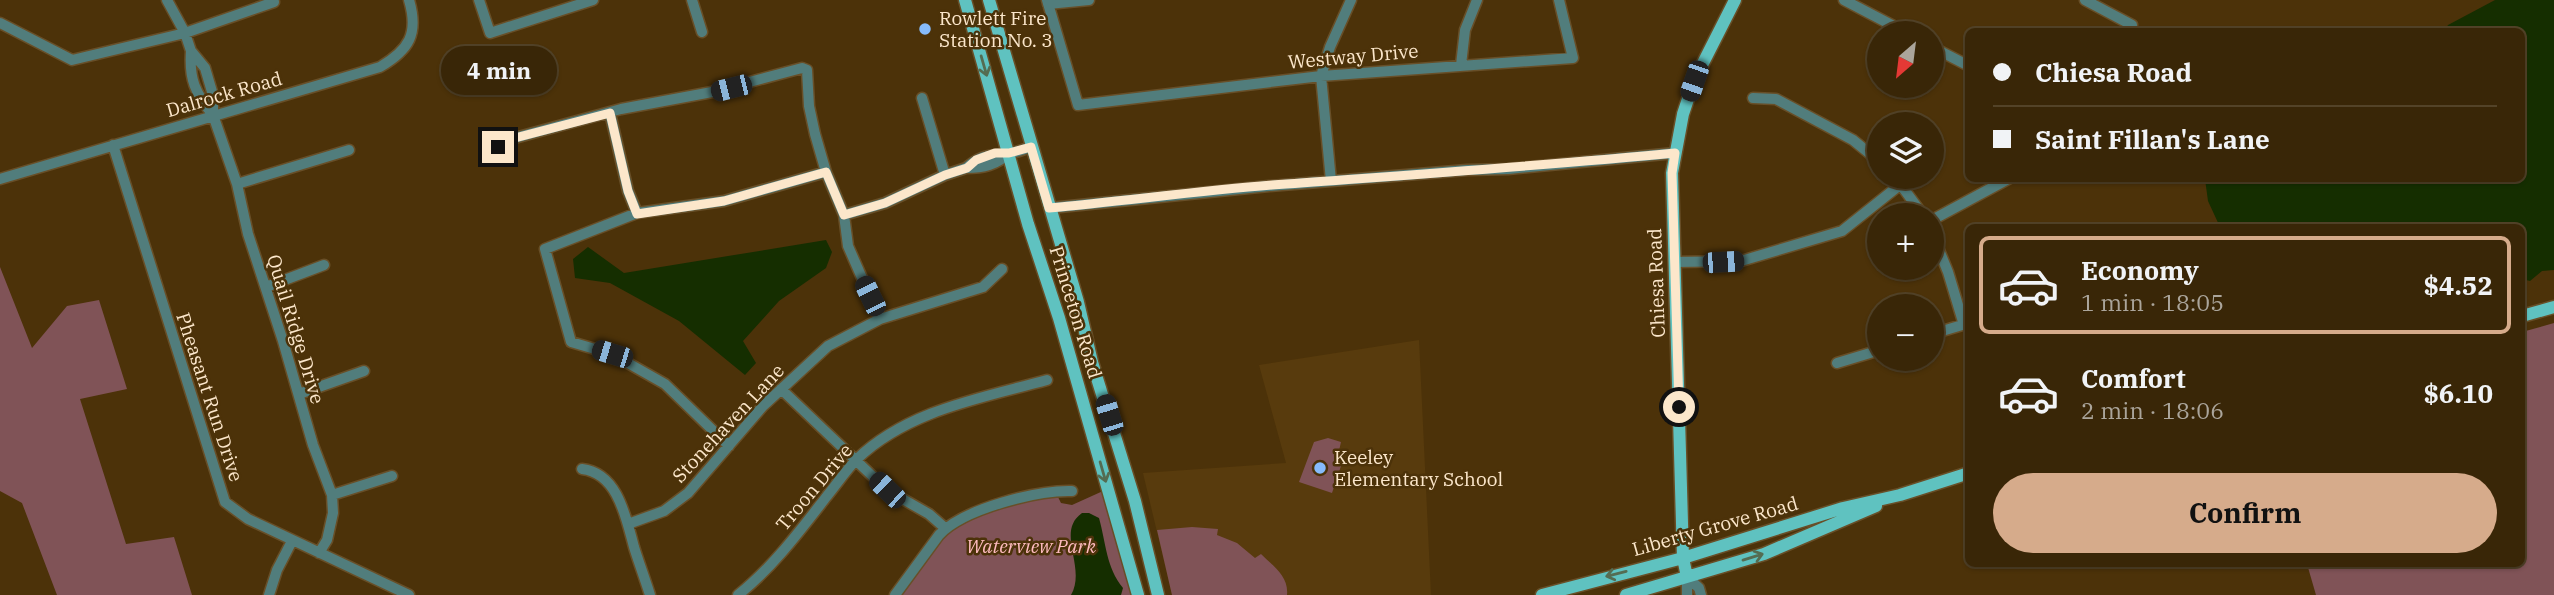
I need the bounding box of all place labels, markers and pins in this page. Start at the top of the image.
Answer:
place label: Rowlett Fire Station No. 3 [939,6,1053,52]
marker: Rowlett Fire Station No. 3 [917,21,933,37]
place label: Keeley Elementary School [1334,445,1504,491]
marker: Keeley Elementary School [1312,460,1328,476]

